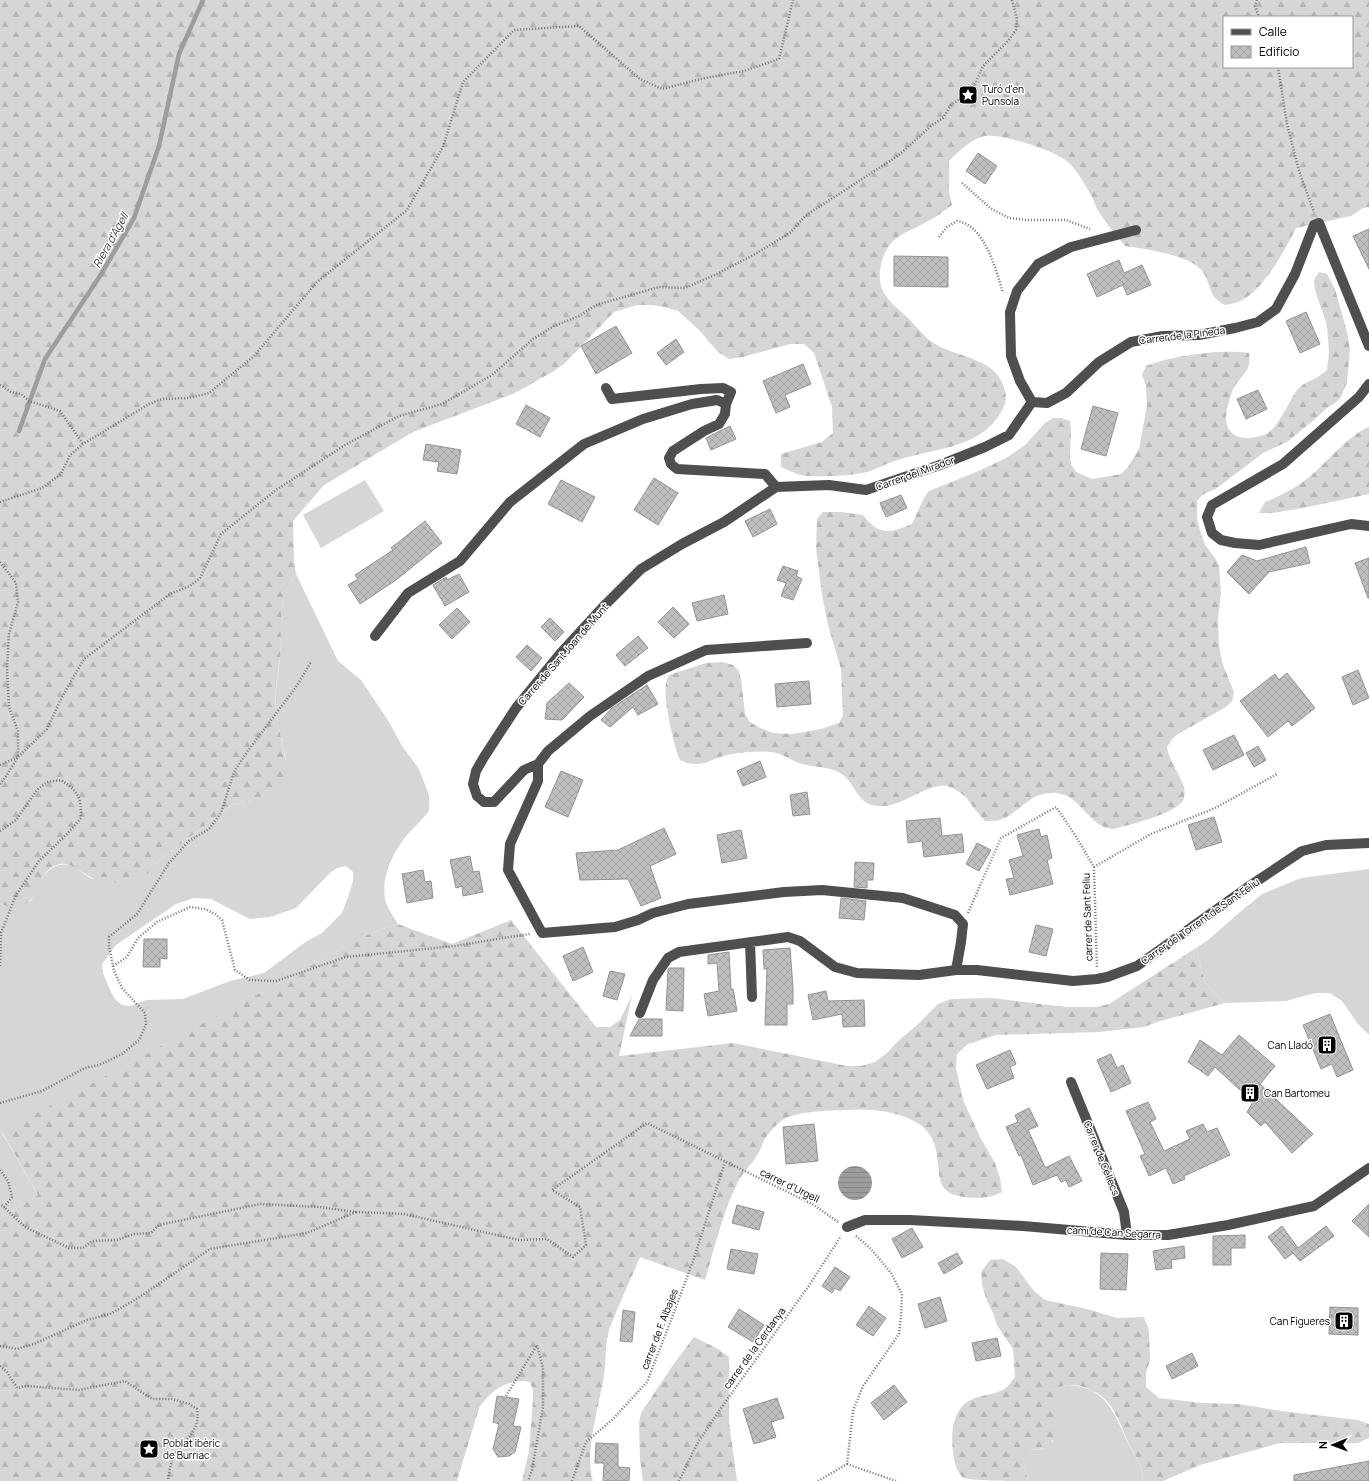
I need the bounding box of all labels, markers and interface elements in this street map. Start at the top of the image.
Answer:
legend [1223,16,1353,68]
text: Calle [1259,23,1287,40]
text: Edificio [1259,43,1299,60]
place label: Turó d'en Punsola [982,82,1024,108]
place icon: Turó d'en Punsola [957,84,979,106]
water label: Riera d'Agell [89,209,132,270]
street label: Carrer de la Pineda [1138,323,1226,347]
street label: Carrer del Mirador [874,452,957,494]
street label: Carrer de Sant Joan de Munt [515,600,611,708]
street label: carrer de Sant Feliu [1078,873,1096,961]
street label: Carrer del Torrent de Sant Feliu [1138,875,1262,967]
building icon: Can Lladó [1316,1034,1338,1056]
place label: Can Lladó [1268,1038,1313,1052]
building icon: Can Bartomeu [1239,1082,1261,1104]
place label: Can Bartomeu [1264,1086,1330,1100]
street label: Carrer de Céllecs [1081,1119,1123,1197]
street label: carrer d'Urgell [758,1165,822,1205]
street label: camí de Can Segarra [1067,1223,1161,1241]
street label: carrer de F. Albajes [637,1287,681,1371]
street label: carrer de la Cerdanya [720,1304,788,1392]
building icon: Can Figueres [1333,1310,1355,1332]
place label: Can Figueres [1270,1314,1330,1328]
north arrow [1313,1425,1353,1465]
place label: Poblat ibèric de Burriac [163,1436,221,1462]
place icon: Poblat ibèric de Burriac [138,1438,160,1460]
text: N [1315,1441,1330,1449]

